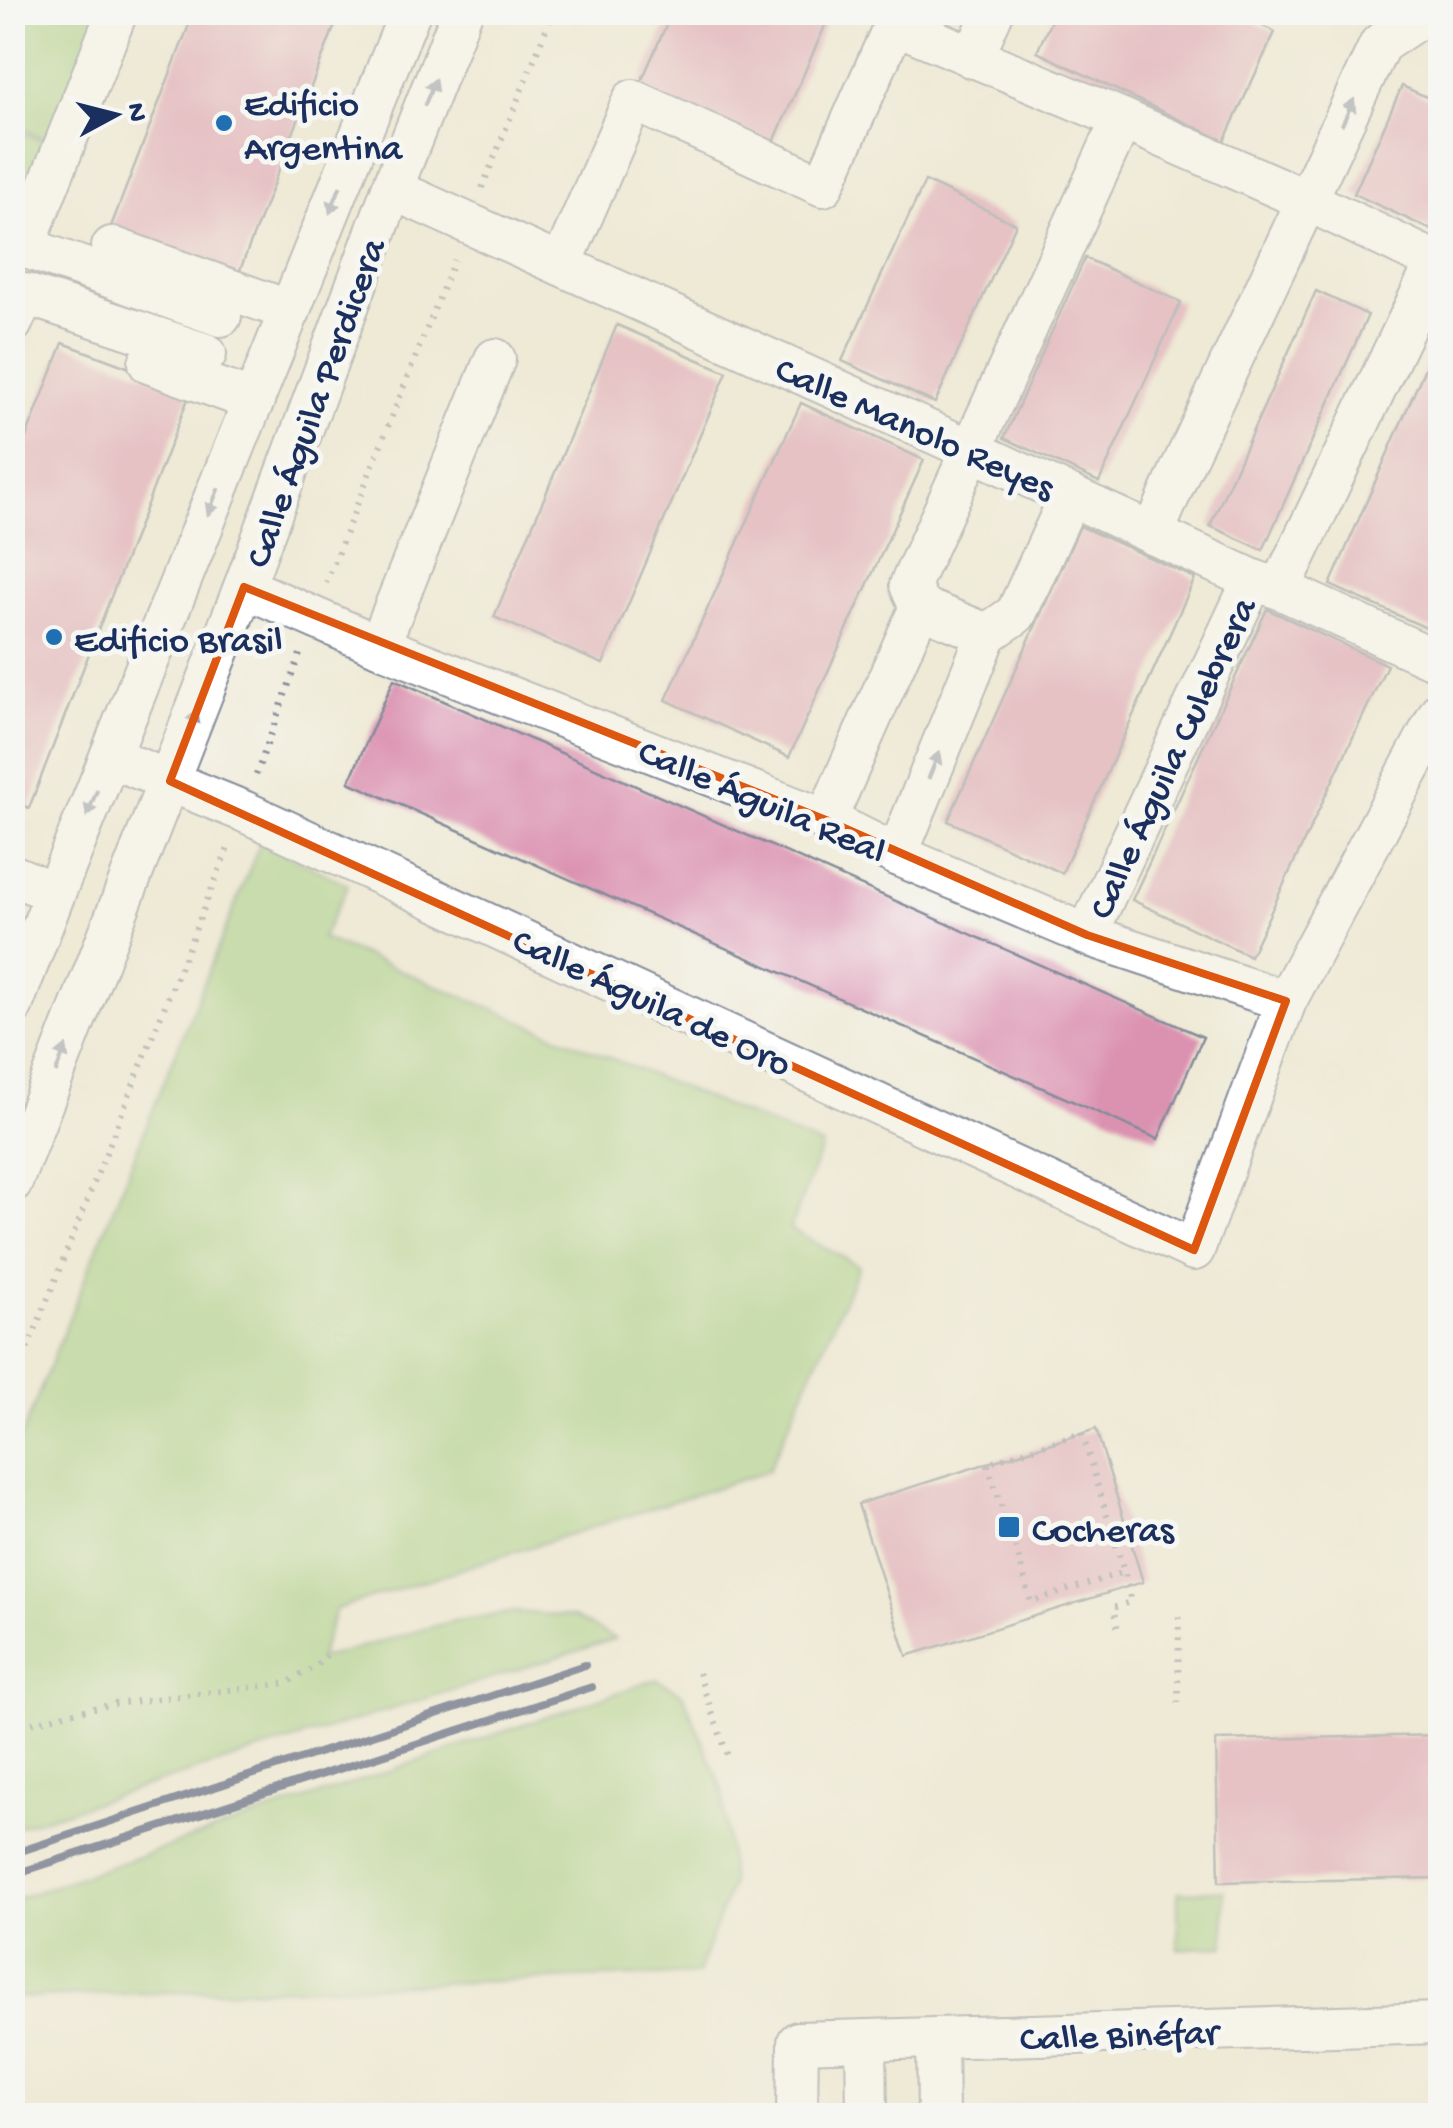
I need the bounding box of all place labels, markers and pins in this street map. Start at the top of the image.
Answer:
place label: Edificio Argentina [244,85,404,173]
marker: Edificio Argentina [213,112,235,134]
place label: Edificio Brasil [74,621,283,665]
marker: Edificio Brasil [43,626,65,648]
place label: Cocheras [1032,1511,1175,1555]
marker: Cocheras [996,1514,1022,1540]

